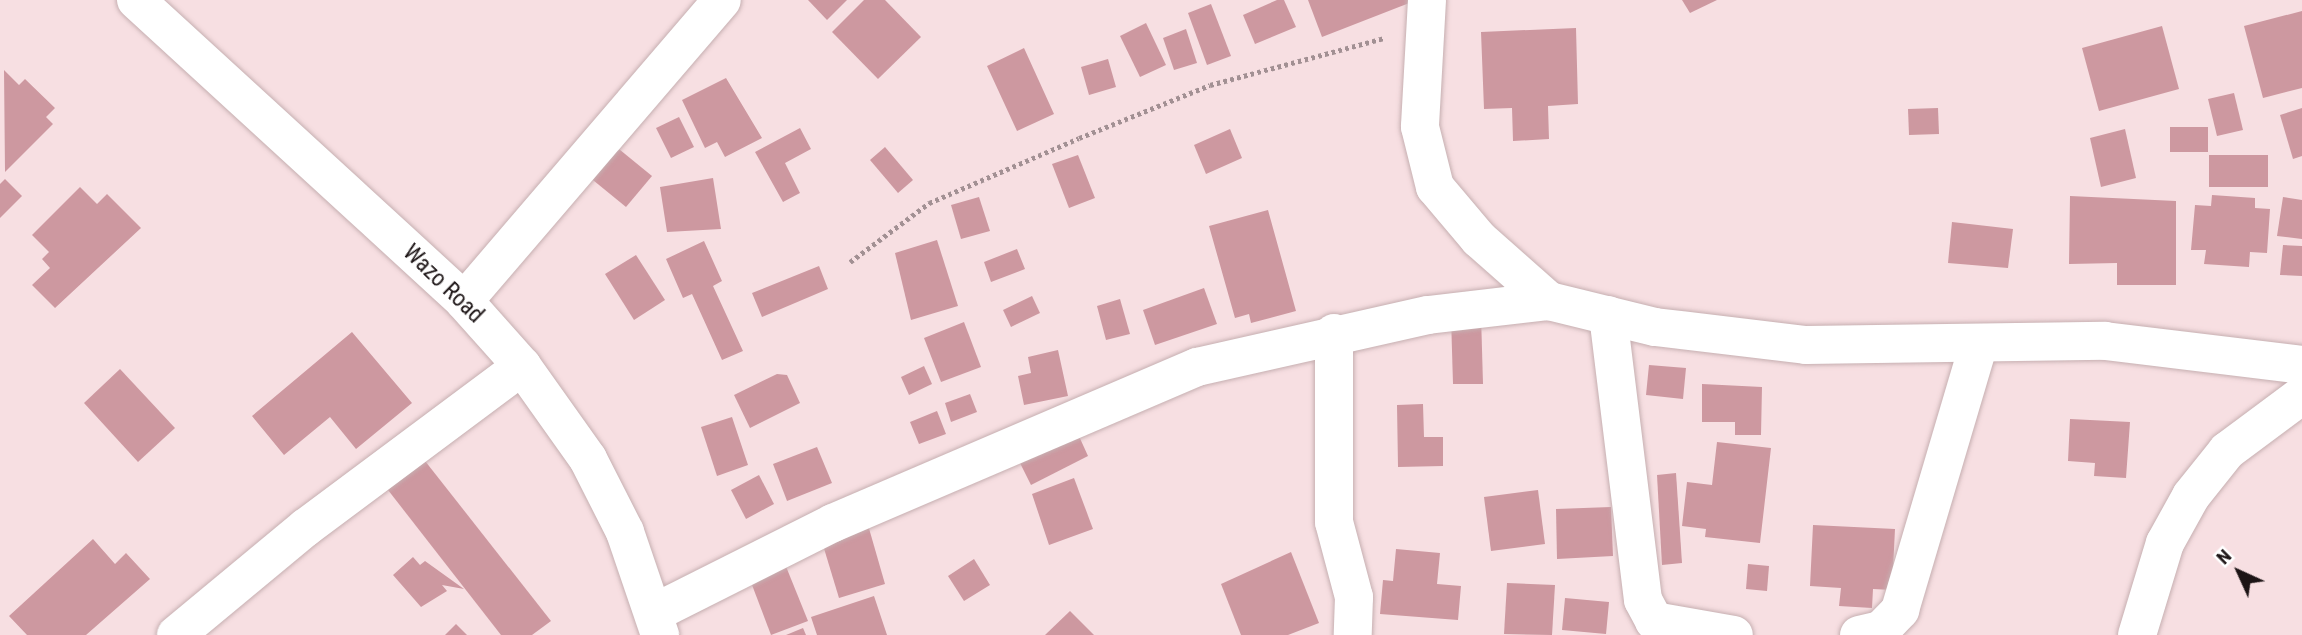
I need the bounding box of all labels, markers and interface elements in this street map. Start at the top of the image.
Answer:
street label: Wazo Road [397,239,489,329]
north arrow [2204,537,2274,607]
text: N [2212,545,2236,569]

